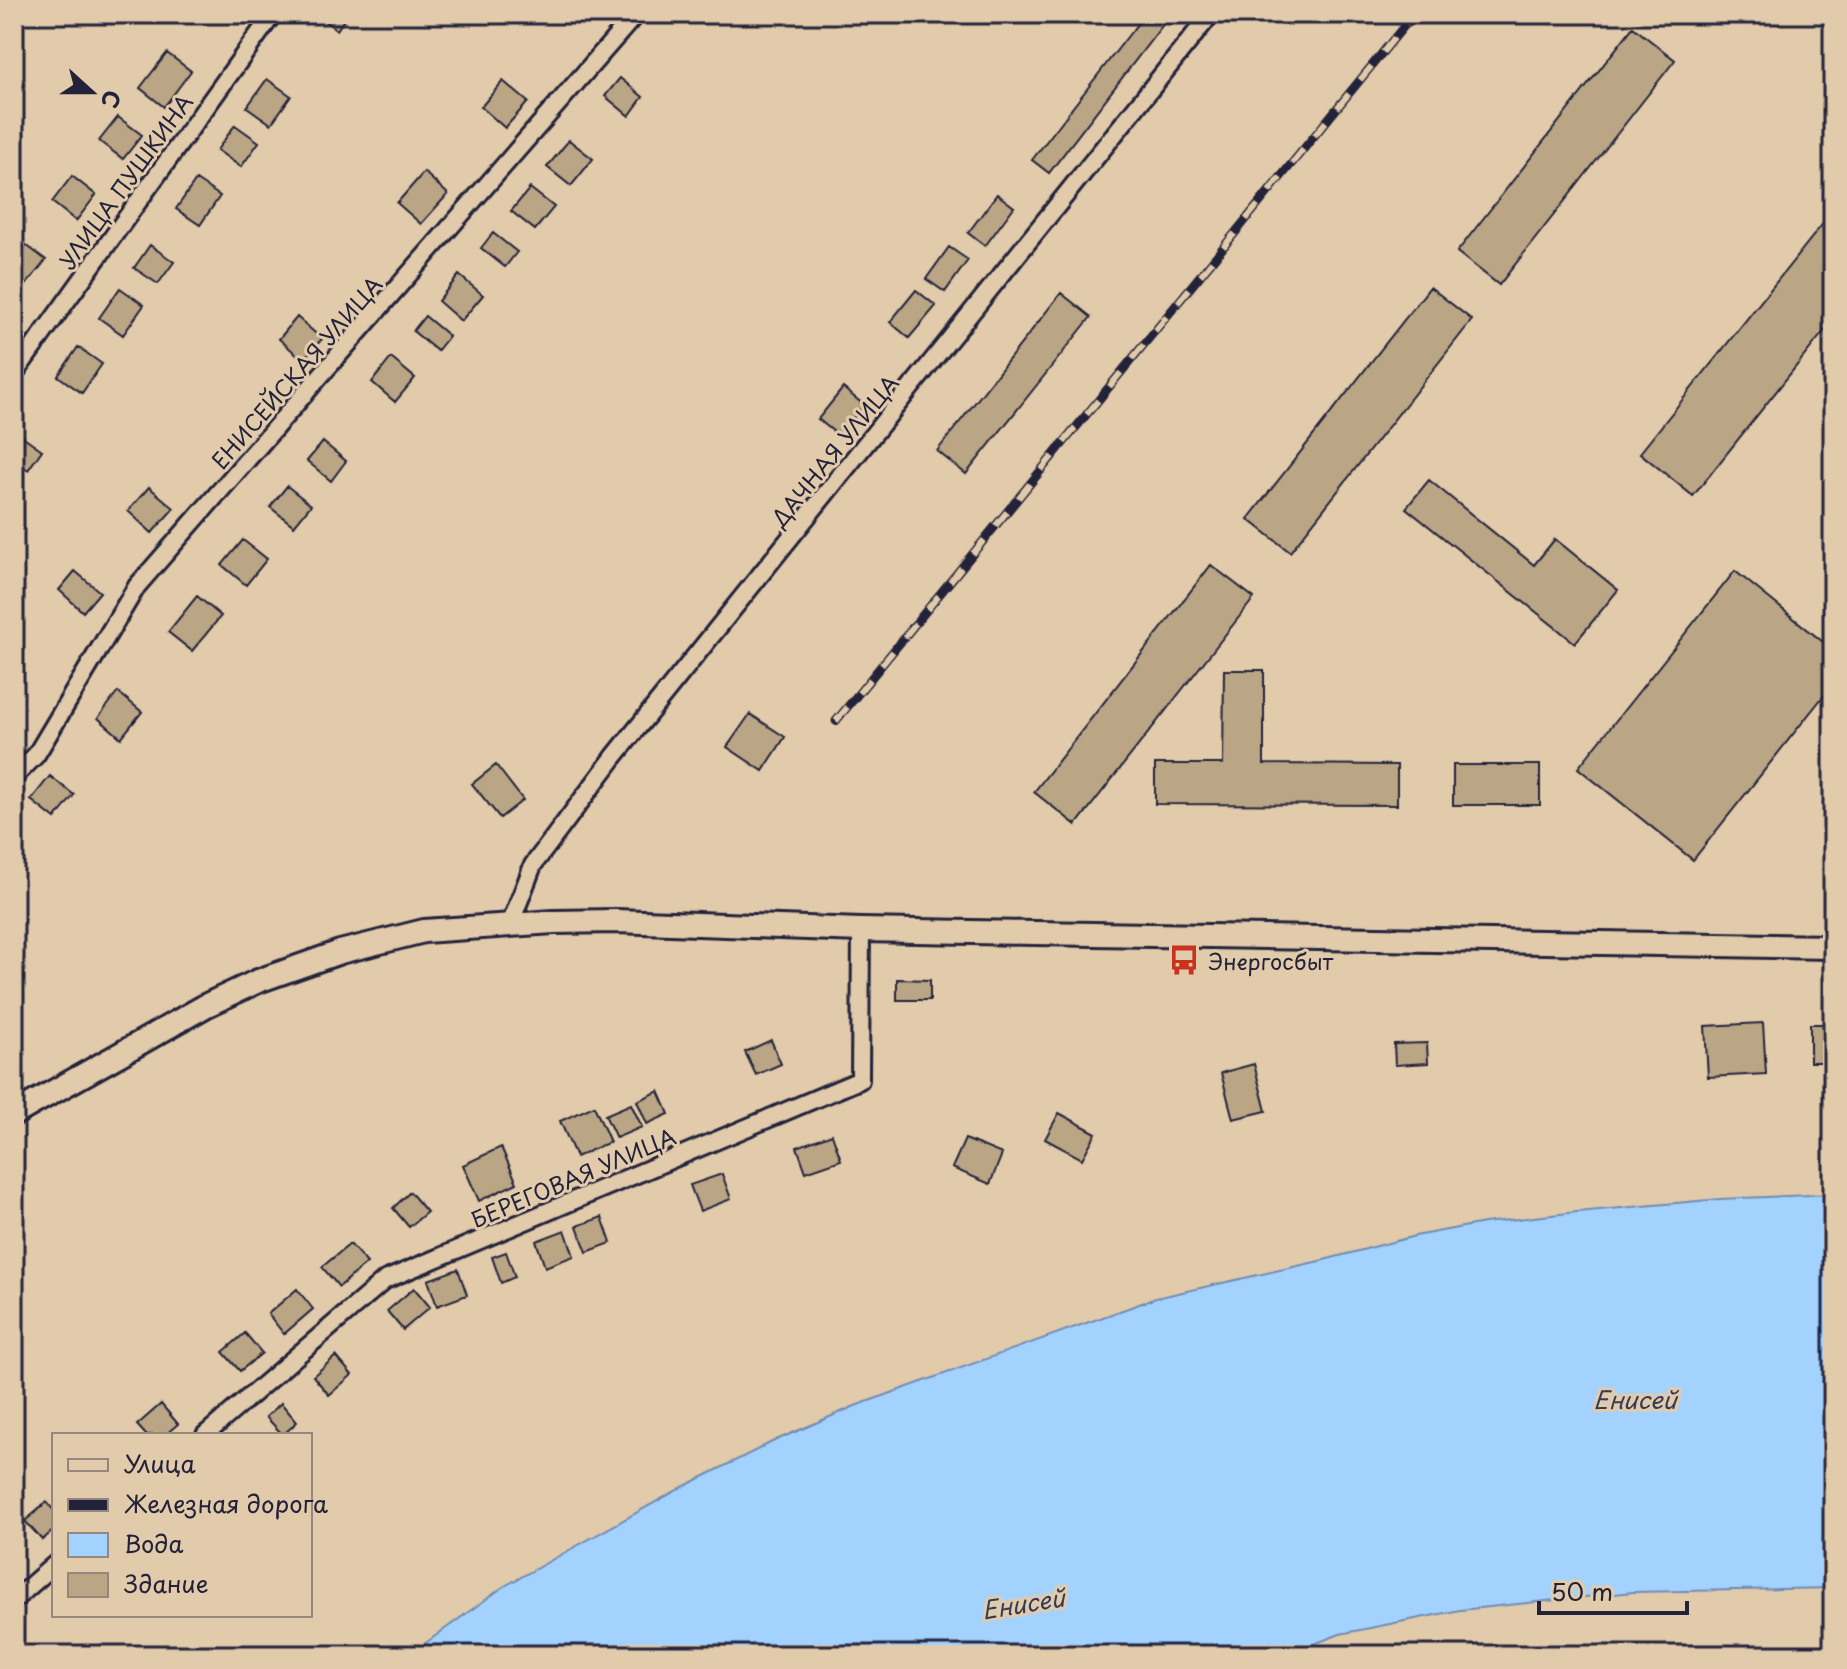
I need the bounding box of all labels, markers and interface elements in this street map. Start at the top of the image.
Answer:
north arrow [52,52,132,132]
text: С [94,86,130,113]
street label: УЛИЦА ПУШКИНА [50,87,200,275]
street label: ЕНИСЕЙСКАЯ УЛИЦА [203,268,389,476]
street label: ДАЧНАЯ УЛИЦА [762,367,906,534]
bus stop icon: Энергосбыт [1167,943,1201,977]
place label: Энергосбыт [1208,944,1334,977]
street label: БЕРЕГОВАЯ УЛИЦА [466,1119,681,1235]
water label: Енисей [1593,1381,1680,1417]
legend [52,1433,312,1617]
text: Улица [124,1445,196,1481]
text: Железная дорога [124,1485,328,1521]
text: Вода [124,1525,183,1561]
text: Здание [124,1565,209,1601]
scale bar [1539,1565,1687,1615]
text: 50 m [1551,1573,1613,1609]
water label: Енисей [979,1578,1070,1627]

